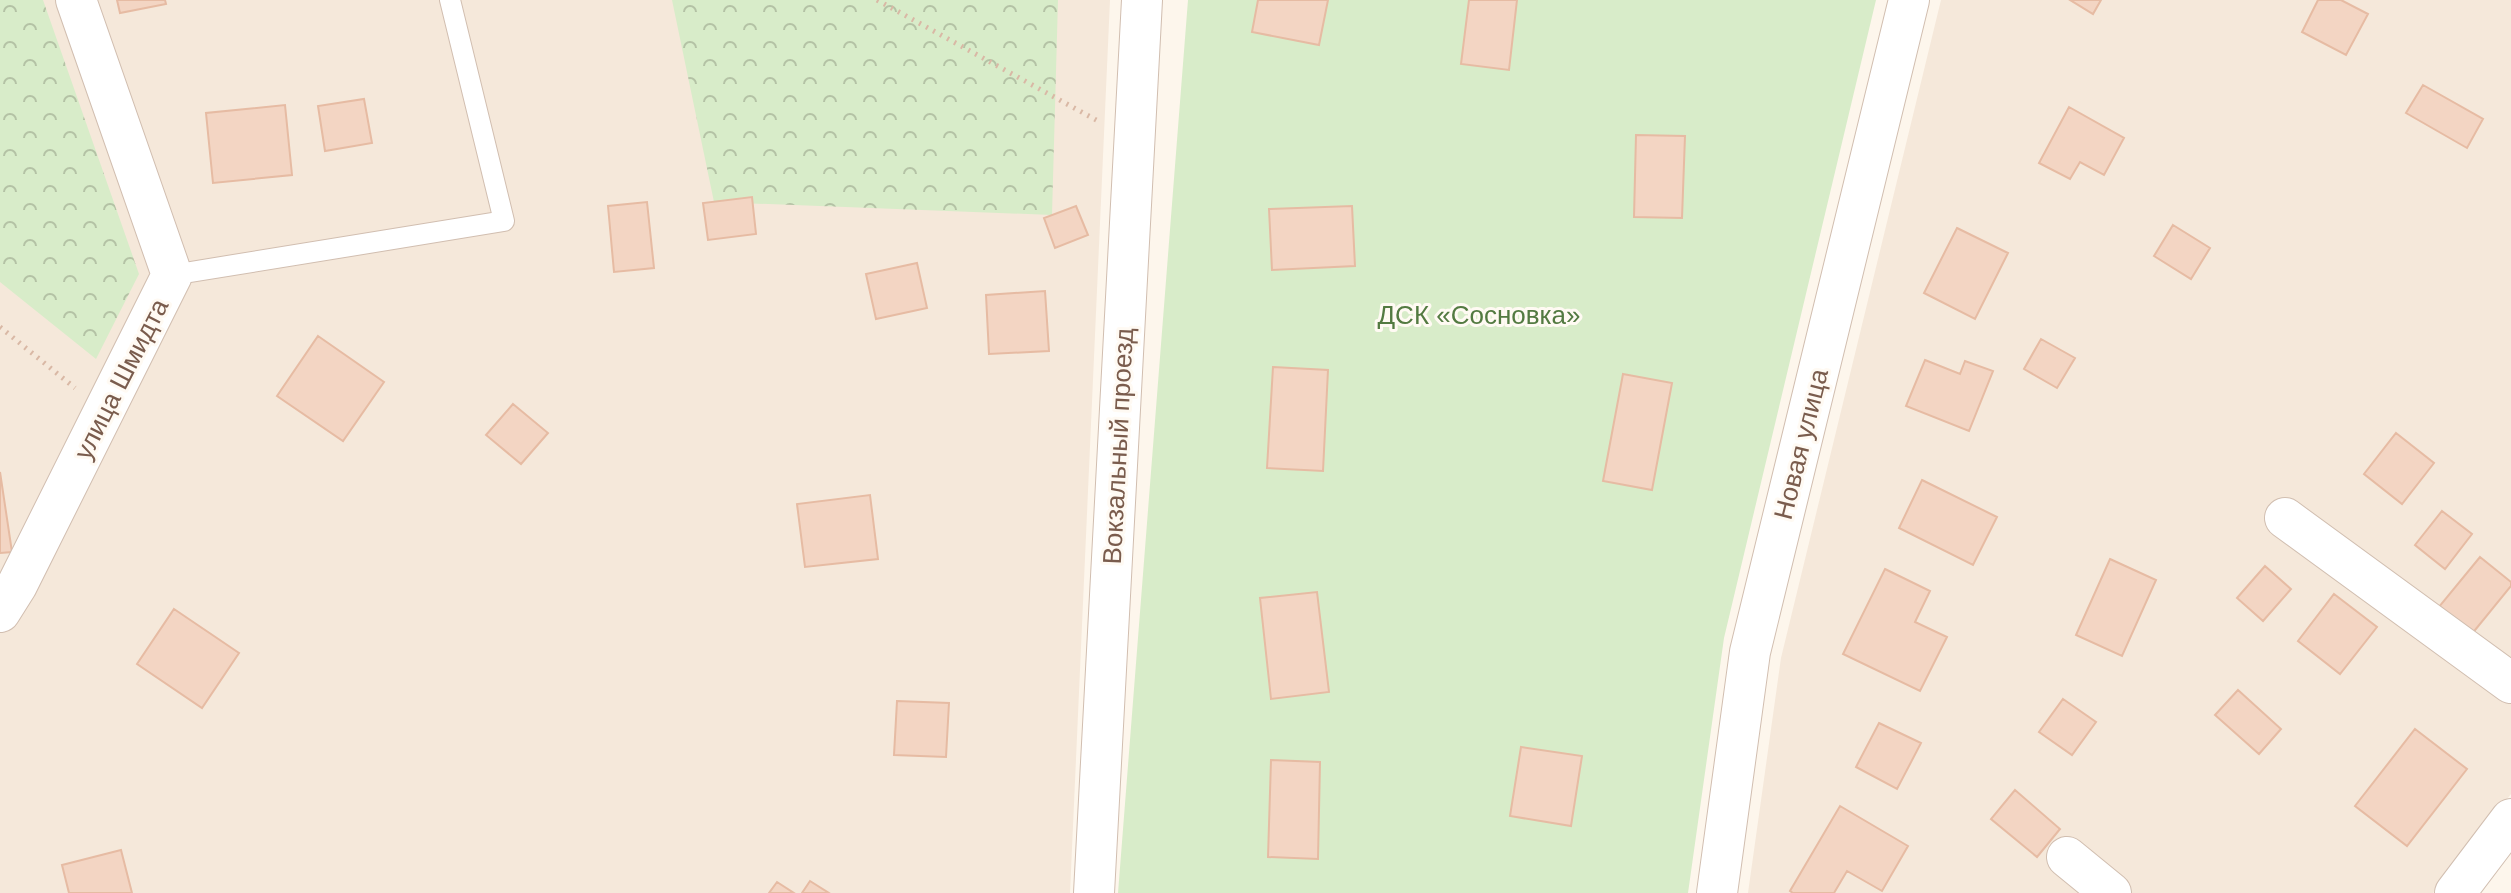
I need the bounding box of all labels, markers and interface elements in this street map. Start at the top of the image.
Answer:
street label: улица Шмидта [68,293,175,464]
park label: ДСК «Сосновка» [1378,300,1580,330]
street label: Вокзальный проезд [1097,327,1139,565]
street label: Новая улица [1768,365,1834,522]

